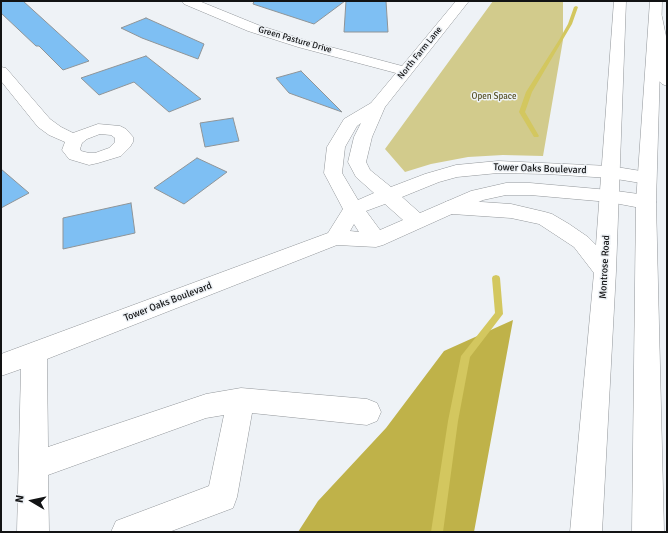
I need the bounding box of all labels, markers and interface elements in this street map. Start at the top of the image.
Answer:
street label: Green Pasture Drive [257,24,333,56]
street label: North Farm Lane [396,25,444,81]
park label: Open Space [471,92,517,102]
street label: Tower Oaks Boulevard [493,161,587,177]
street label: Montrose Road [597,235,613,299]
street label: Tower Oaks Boulevard [122,280,214,324]
north arrow [12,481,52,521]
text: N [13,494,27,504]

